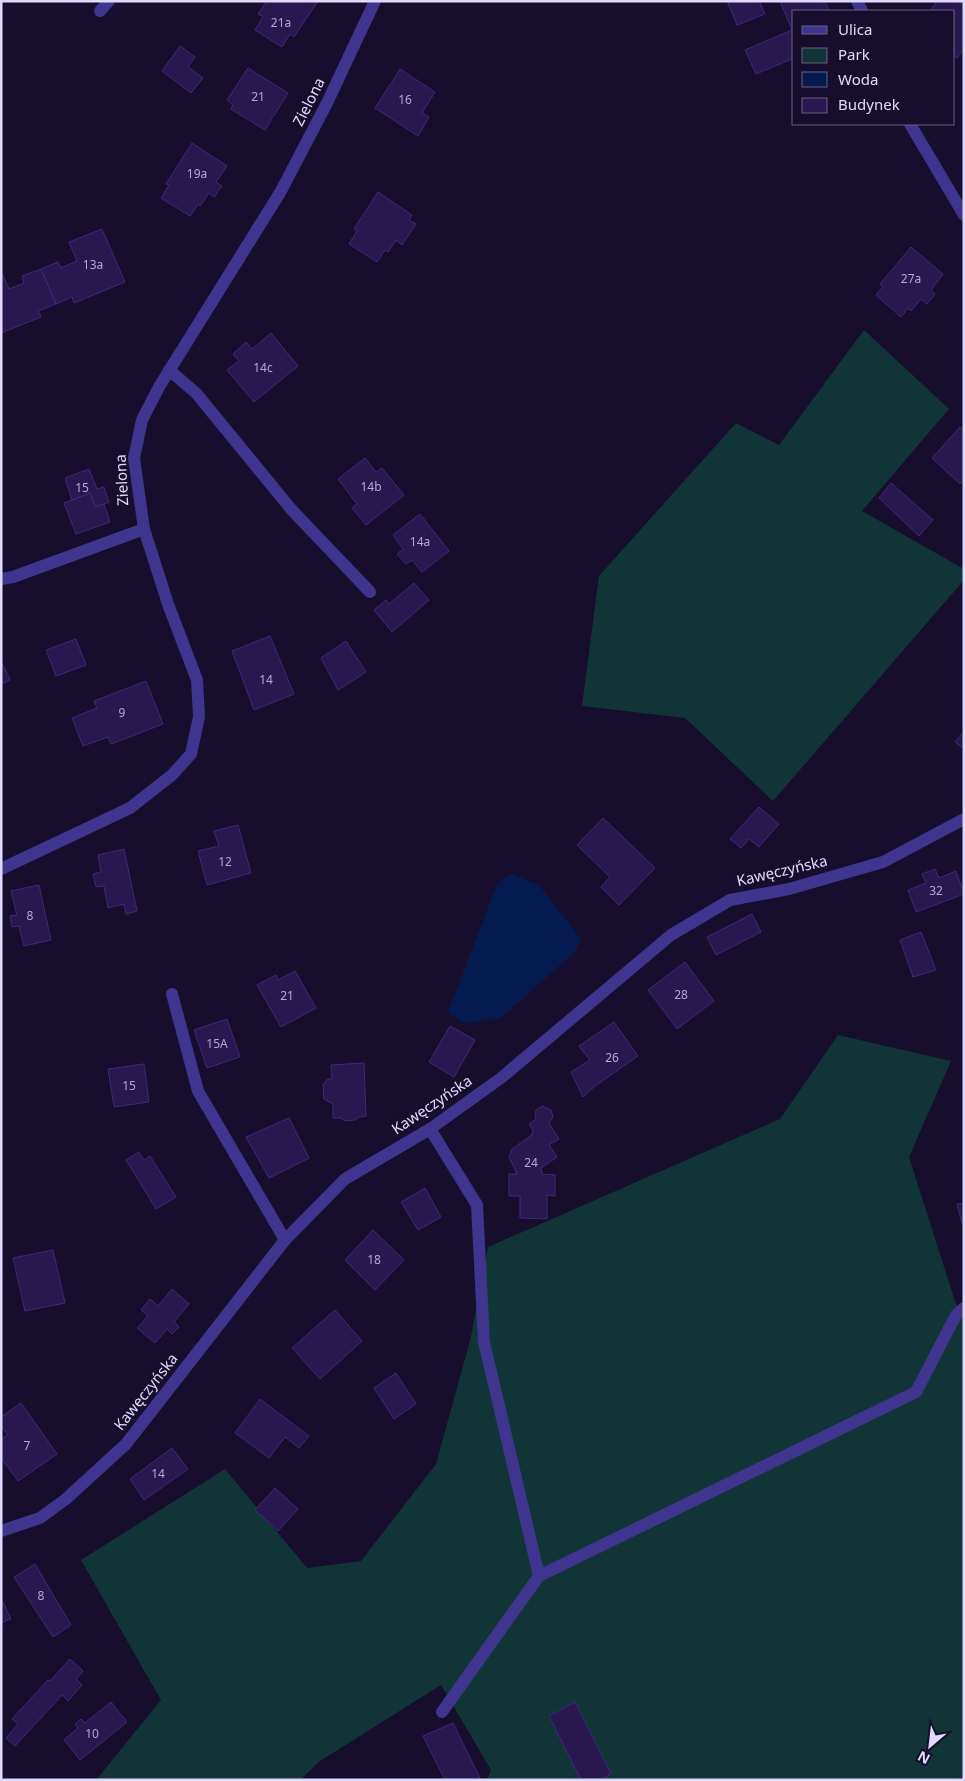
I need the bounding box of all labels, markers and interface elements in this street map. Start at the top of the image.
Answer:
legend [792,10,955,125]
house number: 21a [271,14,291,31]
text: Ulica [838,19,872,39]
text: Park [838,44,870,64]
text: Woda [838,69,878,89]
street label: Zielona [287,74,329,129]
house number: 21 [251,88,265,105]
house number: 16 [398,91,412,108]
text: Budynek [838,94,900,114]
house number: 19a [187,165,207,182]
house number: 13a [83,256,103,273]
house number: 27a [901,270,921,287]
house number: 14c [253,359,273,376]
street label: Zielona [110,454,132,506]
house number: 14b [360,478,382,495]
house number: 15 [75,479,89,496]
house number: 14a [410,533,430,550]
house number: 14 [259,671,273,688]
house number: 9 [119,704,126,721]
street label: Kawęczyńska [734,850,829,890]
house number: 12 [218,853,232,870]
house number: 32 [929,882,943,899]
house number: 8 [27,907,34,924]
house number: 28 [674,986,688,1003]
house number: 21 [280,987,294,1004]
house number: 15A [206,1035,228,1052]
house number: 26 [605,1049,619,1066]
street label: Kawęczyńska [387,1070,475,1138]
house number: 15 [122,1077,136,1094]
house number: 24 [524,1154,538,1171]
house number: 18 [367,1251,381,1268]
street label: Kawęczyńska [109,1349,182,1434]
house number: 7 [24,1437,31,1454]
house number: 14 [151,1465,165,1482]
house number: 8 [38,1587,45,1604]
north arrow [905,1721,955,1771]
house number: 10 [85,1725,99,1742]
text: N [914,1747,933,1769]

